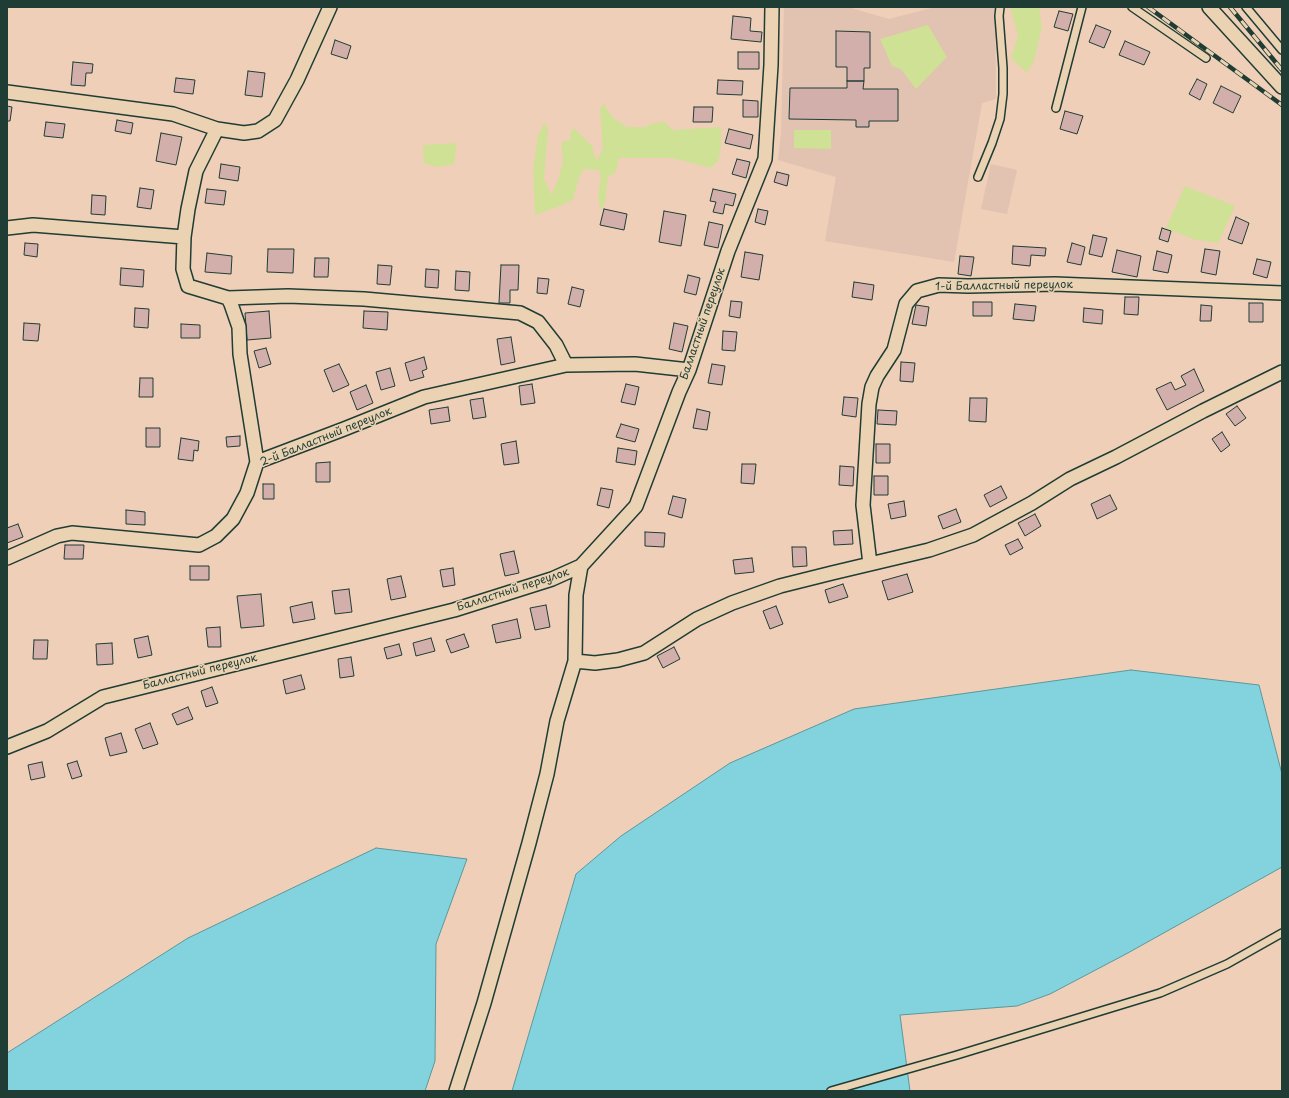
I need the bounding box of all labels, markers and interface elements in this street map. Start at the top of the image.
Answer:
street label: Балластный переулок [678,266,728,382]
street label: 1-й Балластный переулок [935,278,1073,294]
street label: 2-й Балластный переулок [258,405,394,469]
street label: Балластный переулок [455,566,571,614]
street label: Балластный переулок [141,651,259,693]

